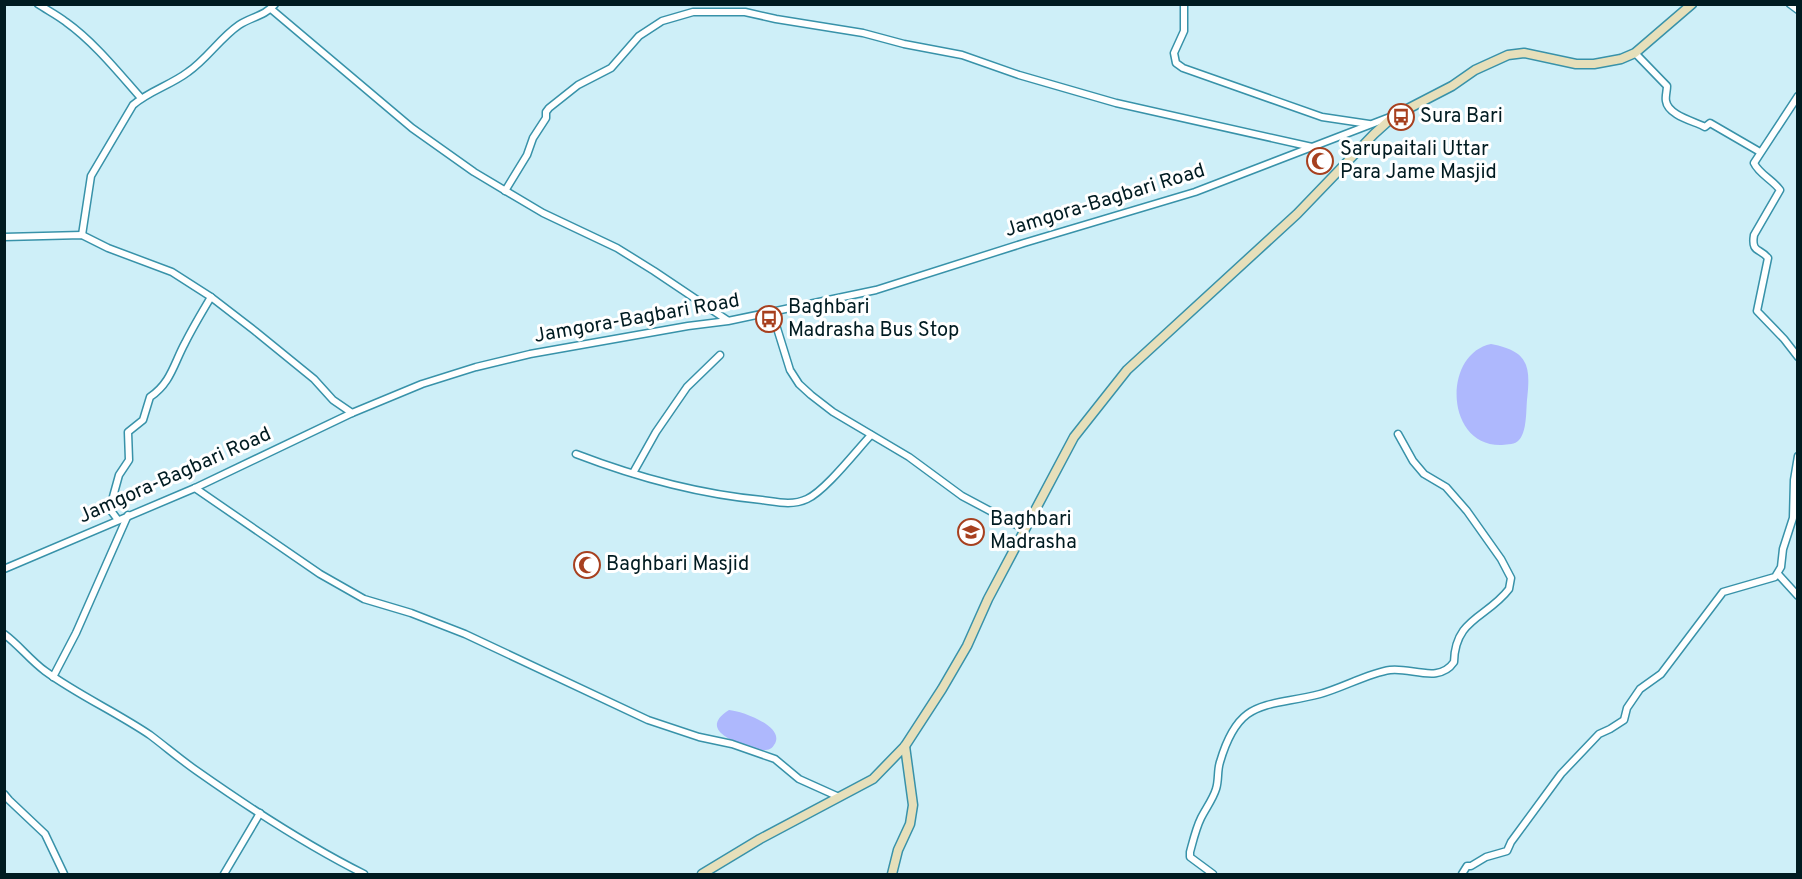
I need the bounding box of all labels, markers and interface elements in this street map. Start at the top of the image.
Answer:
bus stop icon: Sura Bari [1386,102,1416,132]
place label: Sura Bari [1420,104,1503,130]
place label: Sarupaitali Uttar Para Jame Masjid [1340,137,1497,186]
mosque icon: Sarupaitali Uttar Para Jame Masjid [1305,146,1335,176]
street label: Jamgora-Bagbari Road [1002,158,1208,244]
street label: Jamgora-Bagbari Road [532,288,742,350]
place label: Baghbari Madrasha Bus Stop [788,295,959,344]
bus stop icon: Baghbari Madrasha Bus Stop [754,304,784,334]
street label: Jamgora-Bagbari Road [75,422,275,530]
place label: Baghbari Madrasha [990,507,1077,556]
school or university icon: Baghbari Madrasha [956,517,986,547]
mosque icon: Baghbari Masjid [572,550,602,580]
place label: Baghbari Masjid [606,552,749,578]

